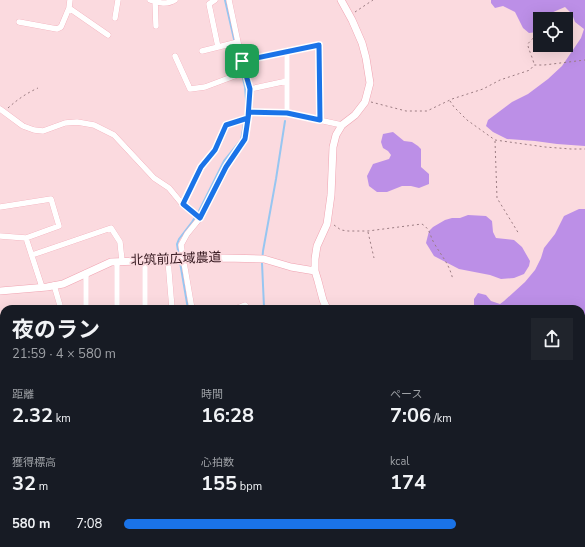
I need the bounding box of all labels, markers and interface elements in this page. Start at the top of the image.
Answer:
map controls [533,12,573,52]
button: locate [533,12,573,52]
pin [225,44,259,78]
icon: arrive [231,50,253,72]
street label: 北筑前広域農道 [130,248,222,270]
text: 夜のラン [12,315,100,345]
button: share [531,318,573,360]
text: 21:59 · 4 × 580 m [12,345,116,363]
text: 距離 [12,387,34,402]
text: 時間 [201,387,223,402]
text: ペース [390,387,422,402]
text: 2.32 [12,402,53,429]
text: 16:28 [201,402,254,429]
text: 7:06 [390,402,431,429]
text: km [53,411,71,426]
text: /km [431,411,452,426]
text: kcal [390,454,410,469]
text: 獲得標高 [12,455,56,470]
text: 心拍数 [201,455,234,470]
text: 174 [390,469,426,496]
text: 32 [12,470,36,497]
text: 155 [201,470,237,497]
text: m [36,479,48,494]
text: bpm [237,479,262,494]
text: 580 m [12,515,50,533]
text: 7:08 [76,515,102,533]

